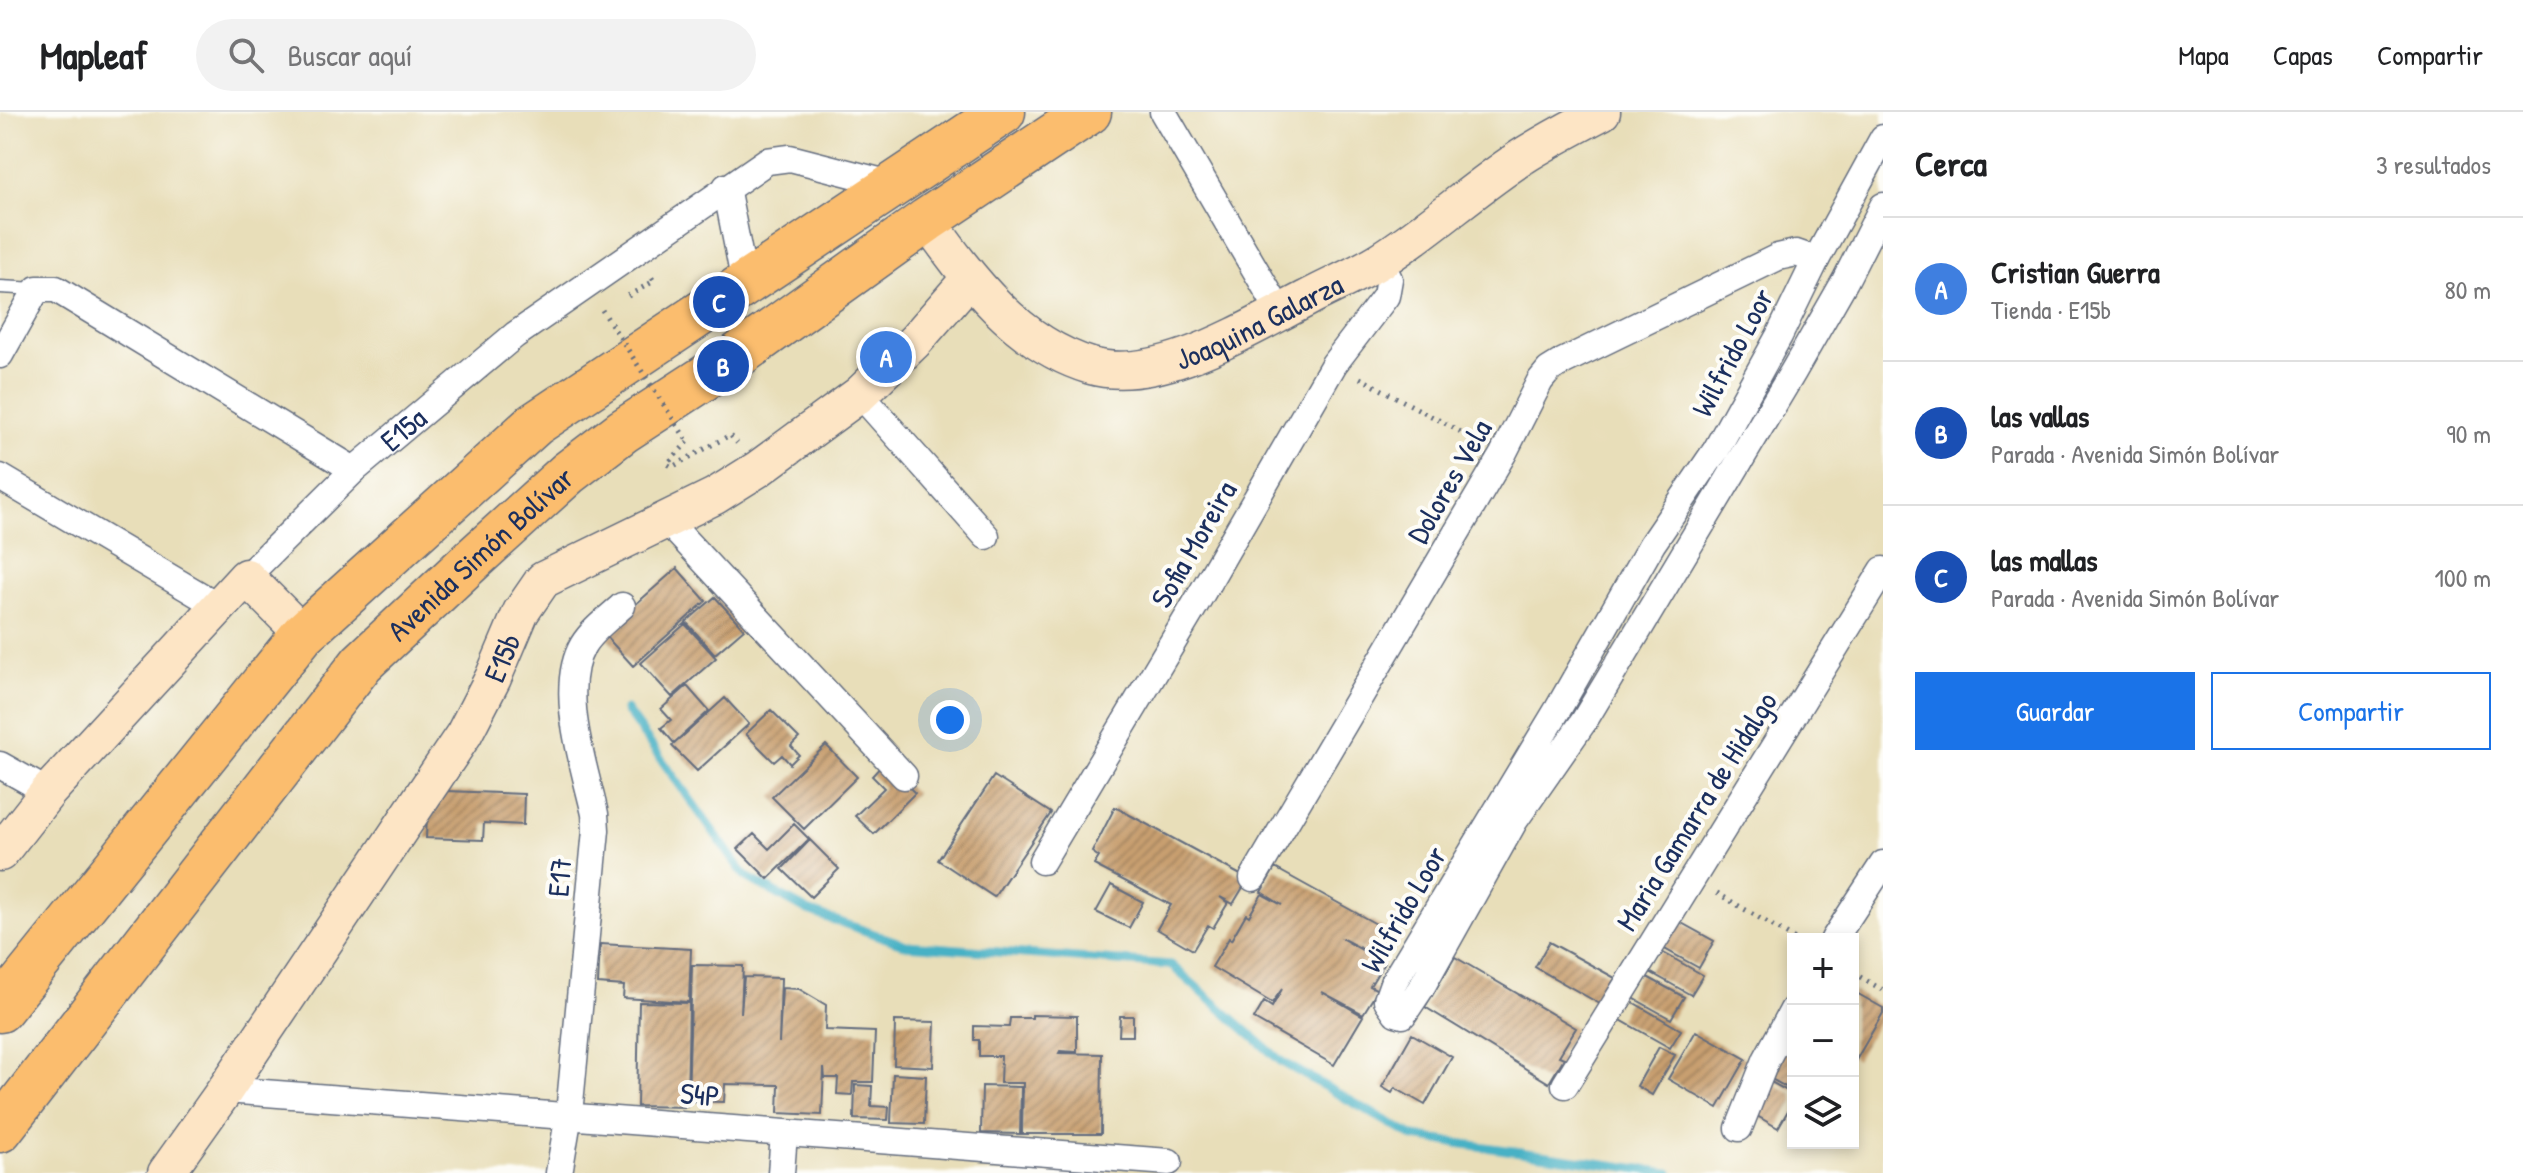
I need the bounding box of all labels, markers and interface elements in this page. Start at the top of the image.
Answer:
search box [196,19,756,91]
text: Mapleaf [40,29,148,81]
icon: search [224,33,268,77]
text: Buscar aquí [288,35,413,75]
text: Mapa [2178,36,2229,74]
text: Capas [2273,36,2333,74]
text: Compartir [2377,36,2483,74]
text: Cerca [1915,141,1987,187]
text: 3 resultados [2376,147,2491,182]
text: Cristian Guerra [1991,252,2160,292]
street label: Joaquina Galarza [1170,264,1350,379]
pin: C [693,272,745,332]
text: A [1935,272,1947,307]
text: 80 m [2444,272,2491,307]
street label: Wilfrido Loor [1682,281,1783,423]
text: Tienda · E15b [1991,292,2111,327]
pin: A [860,327,912,387]
pin: B [697,336,749,396]
text: las vallas [1991,396,2089,436]
street label: E15a [372,398,435,460]
street label: Dolores Vela [1397,412,1501,550]
text: B [1934,416,1948,451]
text: 90 m [2446,416,2491,451]
text: Parada · Avenida Simón Bolívar [1991,436,2279,471]
street label: Avenida Simón Bolívar [378,457,582,650]
street label: Sofia Moreira [1141,473,1245,615]
text: las mallas [1991,540,2098,580]
text: C [1934,560,1948,595]
text: 100 m [2435,560,2491,595]
text: Parada · Avenida Simón Bolívar [1991,580,2279,615]
street label: E15b [474,627,530,688]
button: Guardar [1915,672,2195,750]
button: Compartir [2211,672,2491,750]
street label: Maria Gamarra de Hidalgo [1606,684,1786,938]
your location [930,700,970,740]
street label: Wilfrido Loor [1351,838,1455,980]
street label: E17 [537,856,581,898]
map controls [1787,933,1859,1149]
button: + [1787,933,1859,1005]
button: − [1787,1005,1859,1077]
street label: S4P [679,1072,721,1116]
button: layers [1787,1077,1859,1149]

